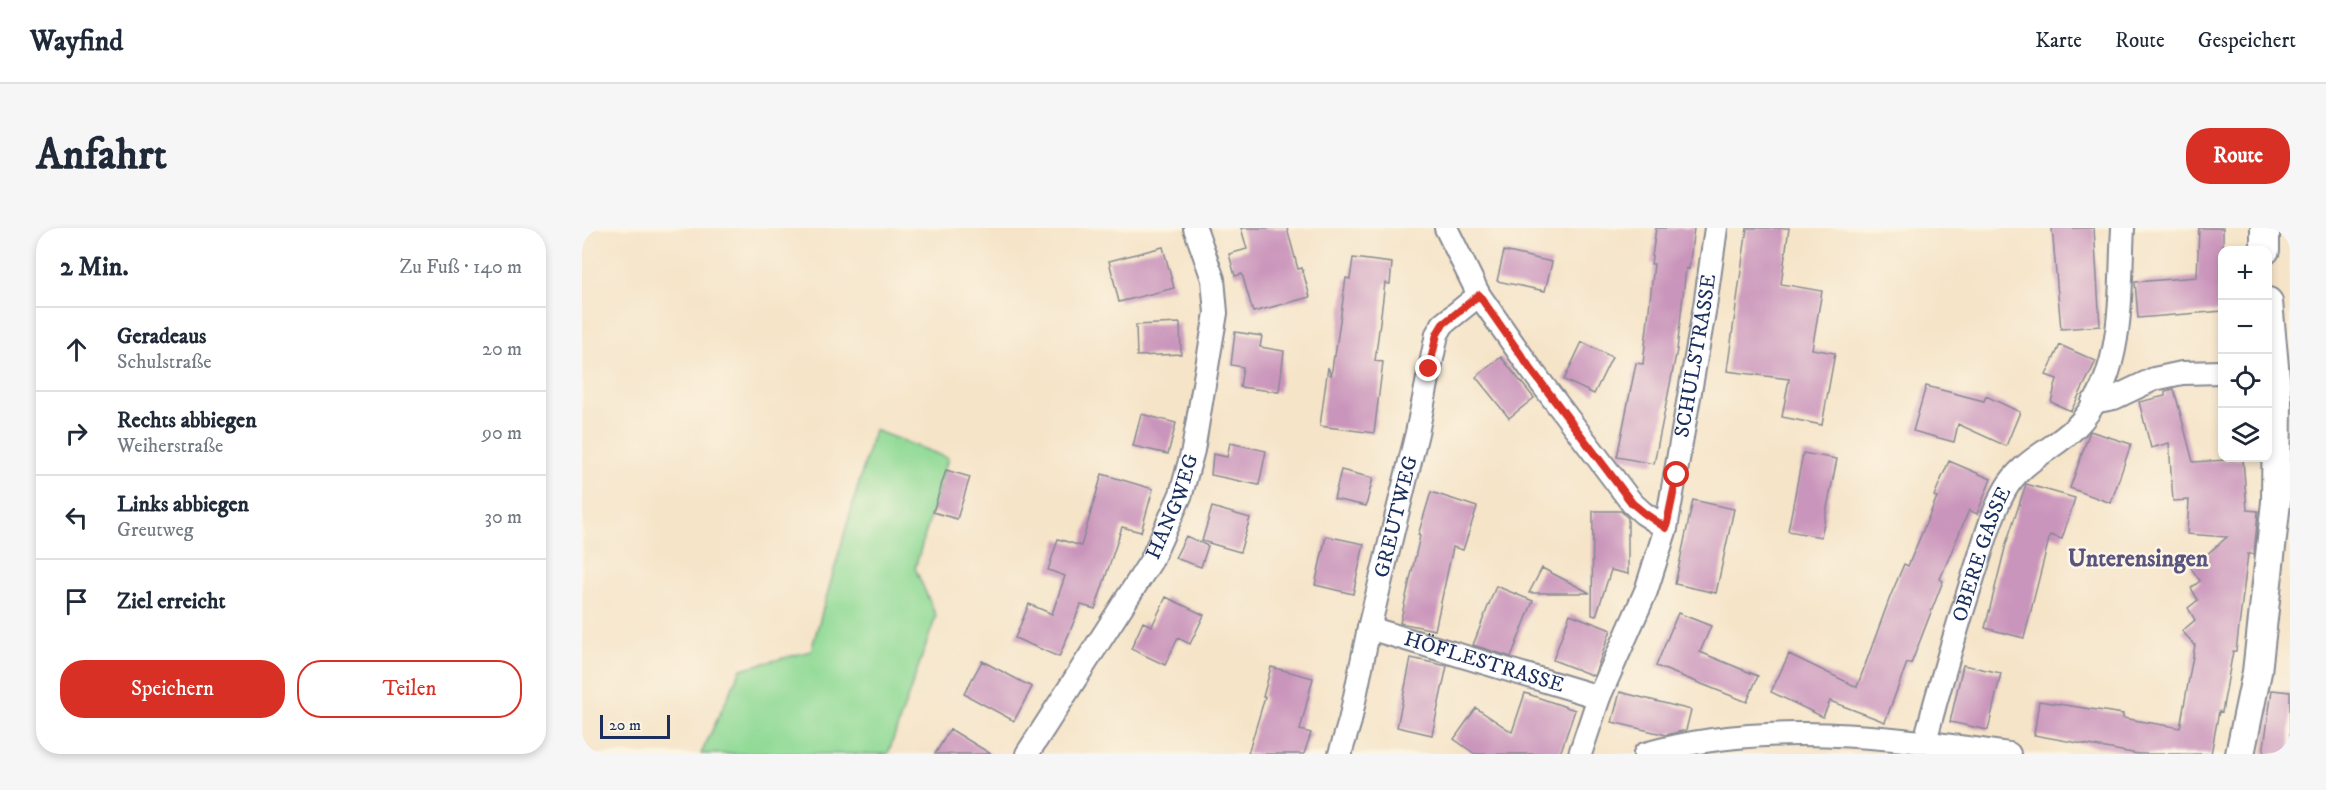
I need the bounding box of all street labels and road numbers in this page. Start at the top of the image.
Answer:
street label: SCHULSTRASSE [1669,272,1722,439]
street label: HANGWEG [1140,451,1204,564]
street label: GREUTWEG [1369,453,1424,580]
street label: OBERE GASSE [1947,482,2017,625]
street label: HÖFLESTRASSE [1401,626,1567,699]

